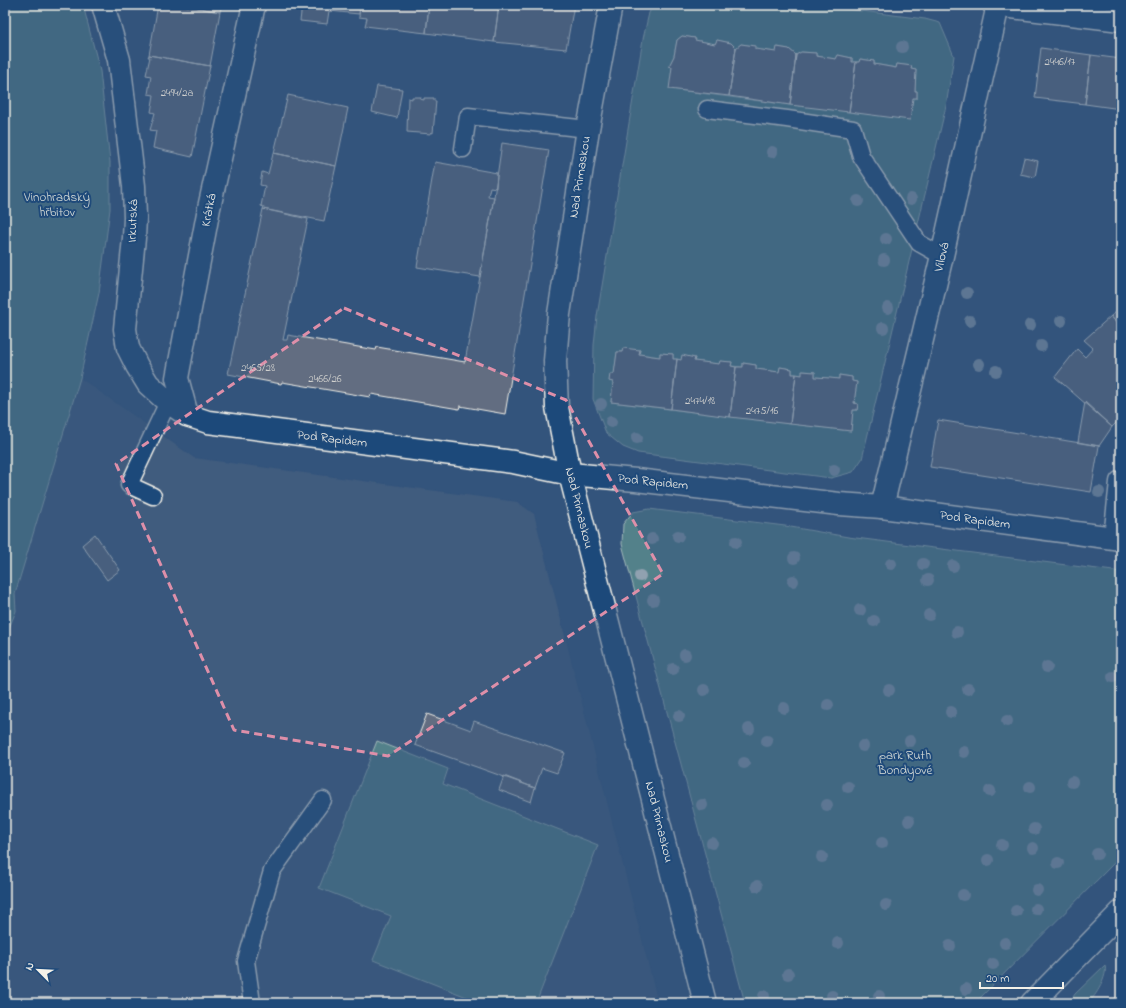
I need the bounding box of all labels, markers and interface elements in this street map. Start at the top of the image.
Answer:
house number: 2446/17 [1045,54,1076,70]
house number: 2494/2a [161,85,193,101]
street label: Nad Primaskou [564,135,596,219]
park label: Vinohradský hřbitov [23,188,90,222]
street label: Krátká [196,191,222,228]
street label: Irkutská [123,199,143,243]
street label: Vilová [929,240,955,275]
house number: 2465/28 [241,360,275,376]
house number: 2466/26 [308,371,342,387]
house number: 2474/18 [685,393,715,409]
house number: 2475/16 [746,403,778,419]
street label: Pod Rapidem [296,425,368,453]
street label: Nad Primaskou [560,465,598,551]
street label: Pod Rapidem [617,469,689,495]
street label: Pod Rapidem [939,506,1011,534]
park label: park Ruth Bondyové [877,746,932,781]
street label: Nad Primaskou [640,779,678,865]
north arrow [18,950,58,990]
text: N [21,960,39,973]
scale bar [980,964,1063,990]
text: 20 m [986,970,1009,988]

